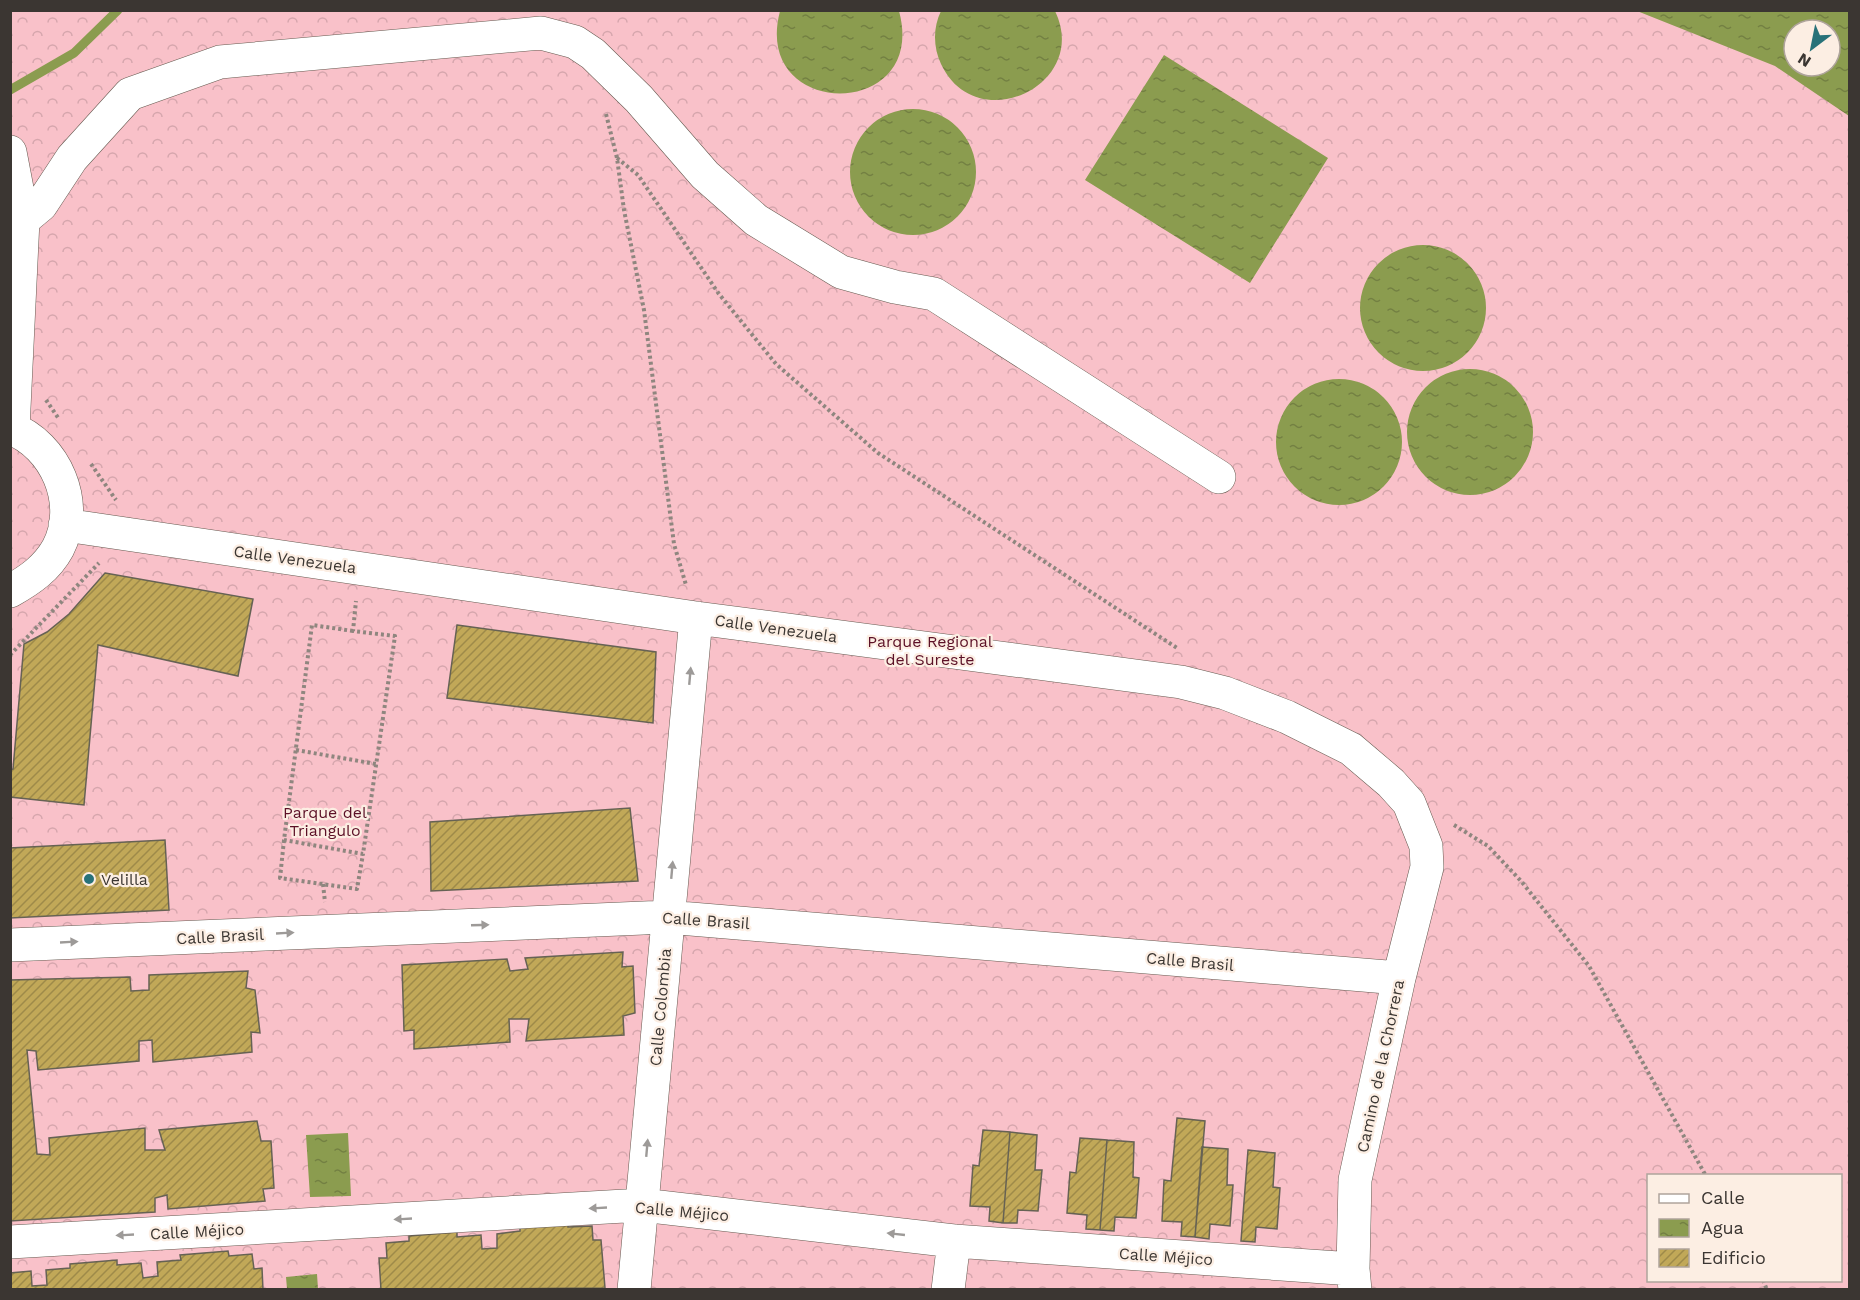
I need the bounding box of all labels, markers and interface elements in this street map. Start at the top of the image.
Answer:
north arrow [1782,18,1842,78]
text: N [1794,49,1814,71]
street label: Calle Venezuela [232,541,357,578]
street label: Calle Venezuela [713,610,838,647]
park label: Parque Regional del Sureste [867,632,993,669]
one-way arrow [685,666,695,685]
park label: Parque del Triangulo [283,803,367,840]
one-way arrow [667,860,677,879]
place label: Velilla [101,870,148,889]
marker: Velilla [82,872,96,886]
street label: Calle Brasil [661,908,751,933]
one-way arrow [470,920,489,929]
street label: Calle Brasil [176,925,265,948]
one-way arrow [275,928,294,937]
one-way arrow [59,938,78,947]
street label: Calle Colombia [646,947,675,1067]
street label: Calle Brasil [1145,948,1235,975]
street label: Camino de la Chorrera [1353,978,1408,1154]
one-way arrow [642,1138,652,1157]
legend [1647,1174,1842,1282]
text: Calle [1701,1187,1745,1208]
street label: Calle Méjico [634,1198,730,1225]
one-way arrow [588,1203,607,1212]
one-way arrow [394,1215,413,1224]
text: Agua [1701,1217,1744,1238]
street label: Calle Méjico [149,1220,245,1243]
one-way arrow [887,1229,906,1239]
one-way arrow [115,1231,134,1240]
street label: Calle Méjico [1118,1244,1214,1269]
text: Edificio [1701,1247,1766,1268]

